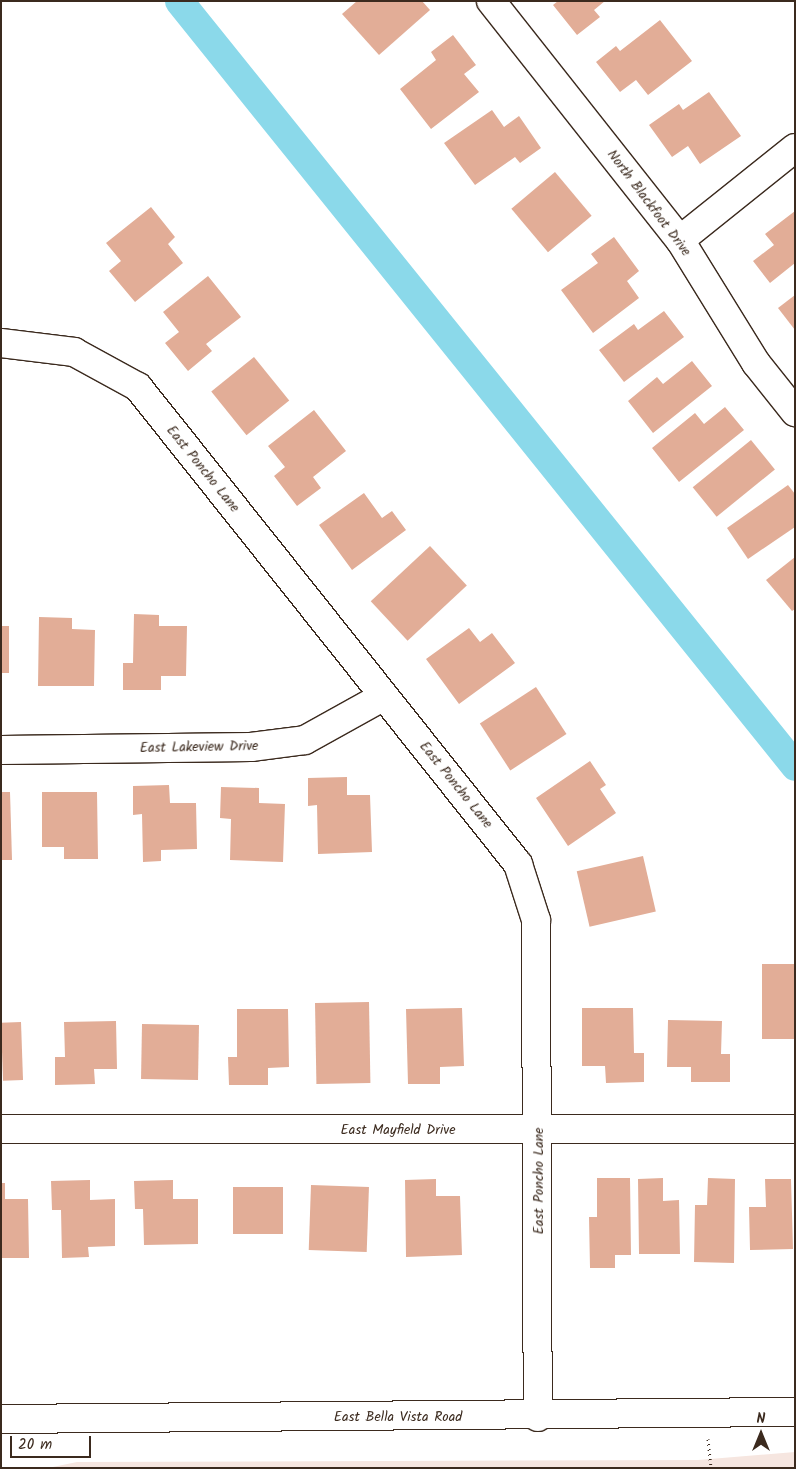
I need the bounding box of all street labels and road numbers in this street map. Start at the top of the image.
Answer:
street label: North Blackfoot Drive [604,146,694,260]
street label: East Poncho Lane [163,422,243,516]
street label: East Lakeview Drive [140,738,258,756]
street label: East Poncho Lane [416,738,496,832]
street label: East Mayfield Drive [341,1122,455,1138]
street label: East Poncho Lane [531,1128,547,1234]
street label: East Bella Vista Road [334,1409,462,1425]

